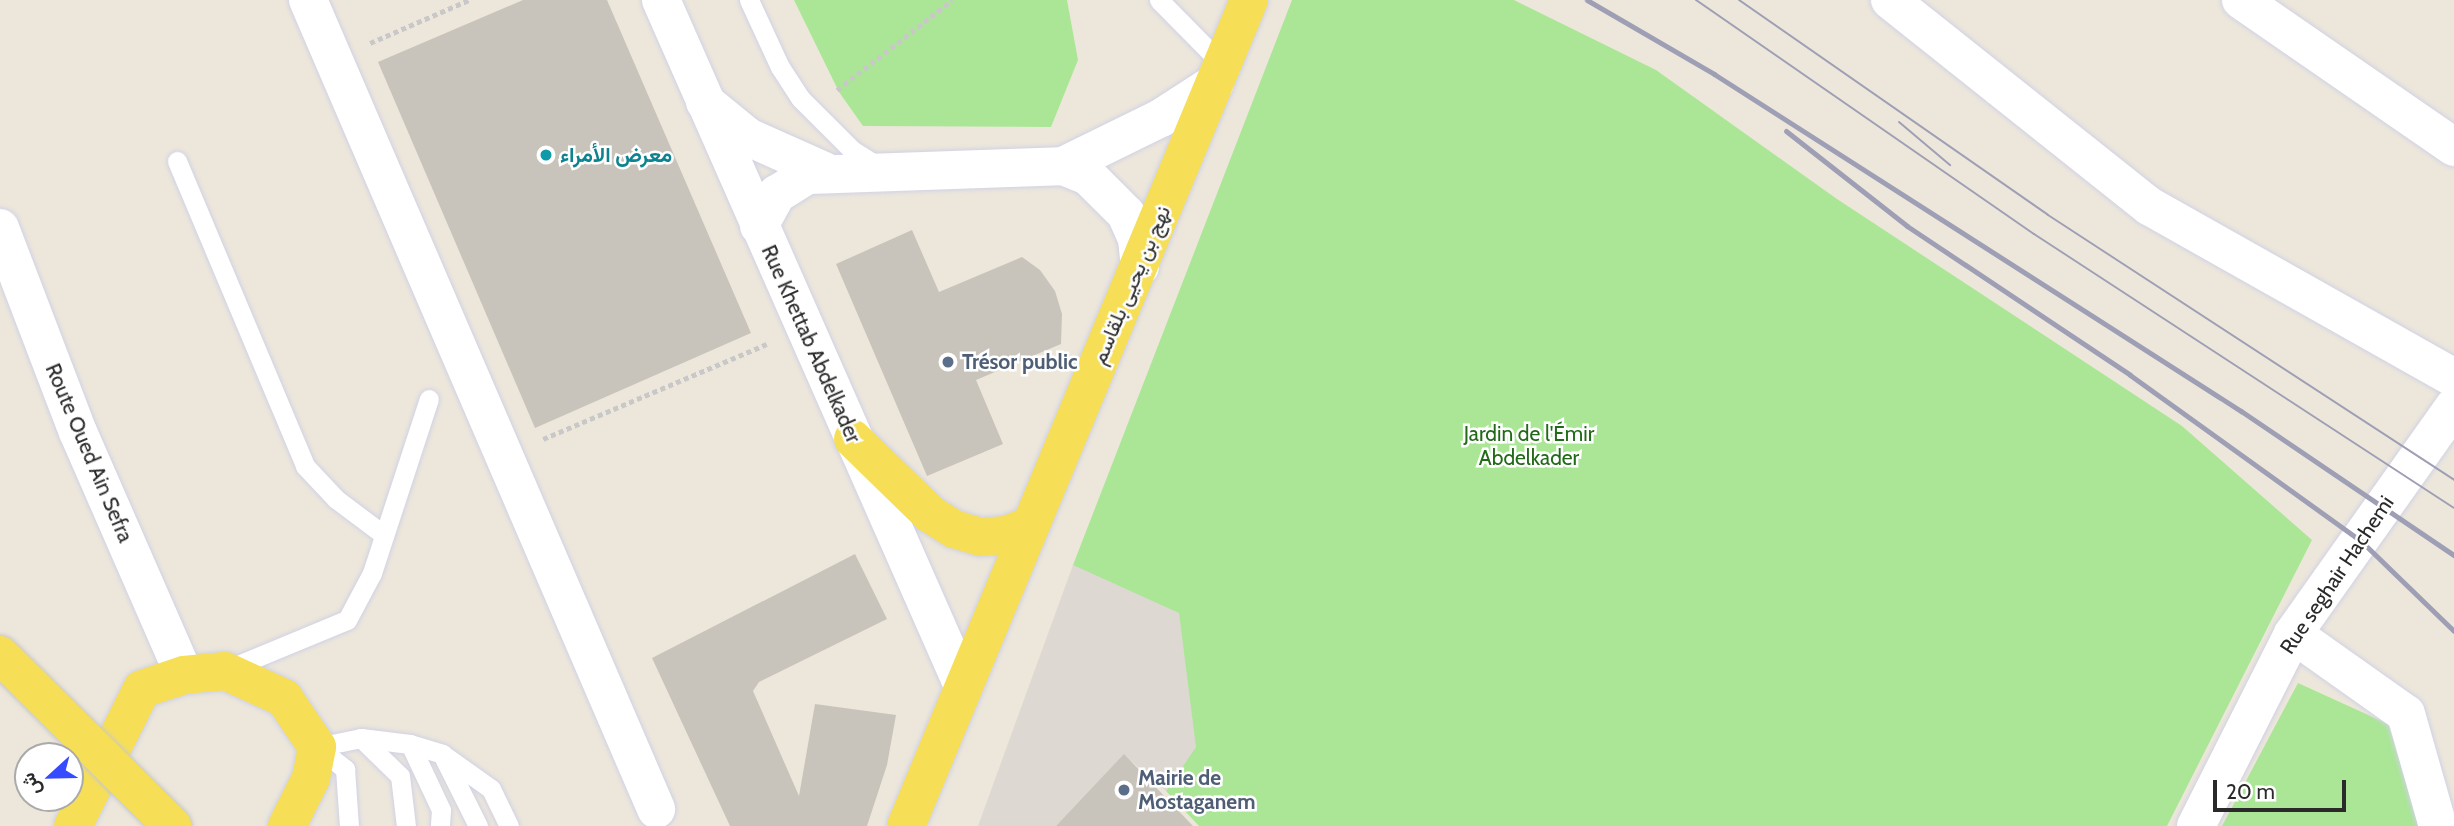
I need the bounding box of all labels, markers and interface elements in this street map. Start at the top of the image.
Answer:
place label: معرض الأمراء [560,142,672,168]
marker: معرض الأمراء [538,147,554,163]
street label: نهج بن يحيى بلقاسم [1086,202,1176,368]
street label: Rue Khettab Abdelkader [756,241,866,447]
place label: Trésor public [962,349,1078,375]
marker: Trésor public [940,354,956,370]
street label: Route Oued Ain Sefra [40,360,138,546]
park label: Jardin de l'Émir Abdelkader [1464,421,1594,471]
street label: Rue seghair Hachemi [2275,491,2399,659]
north arrow [14,742,84,812]
place label: Mairie de Mostaganem [1138,765,1255,815]
scale bar [2216,766,2349,810]
text: ش [16,769,46,799]
text: 20 m [2226,779,2275,804]
marker: Mairie de Mostaganem [1116,782,1132,798]

